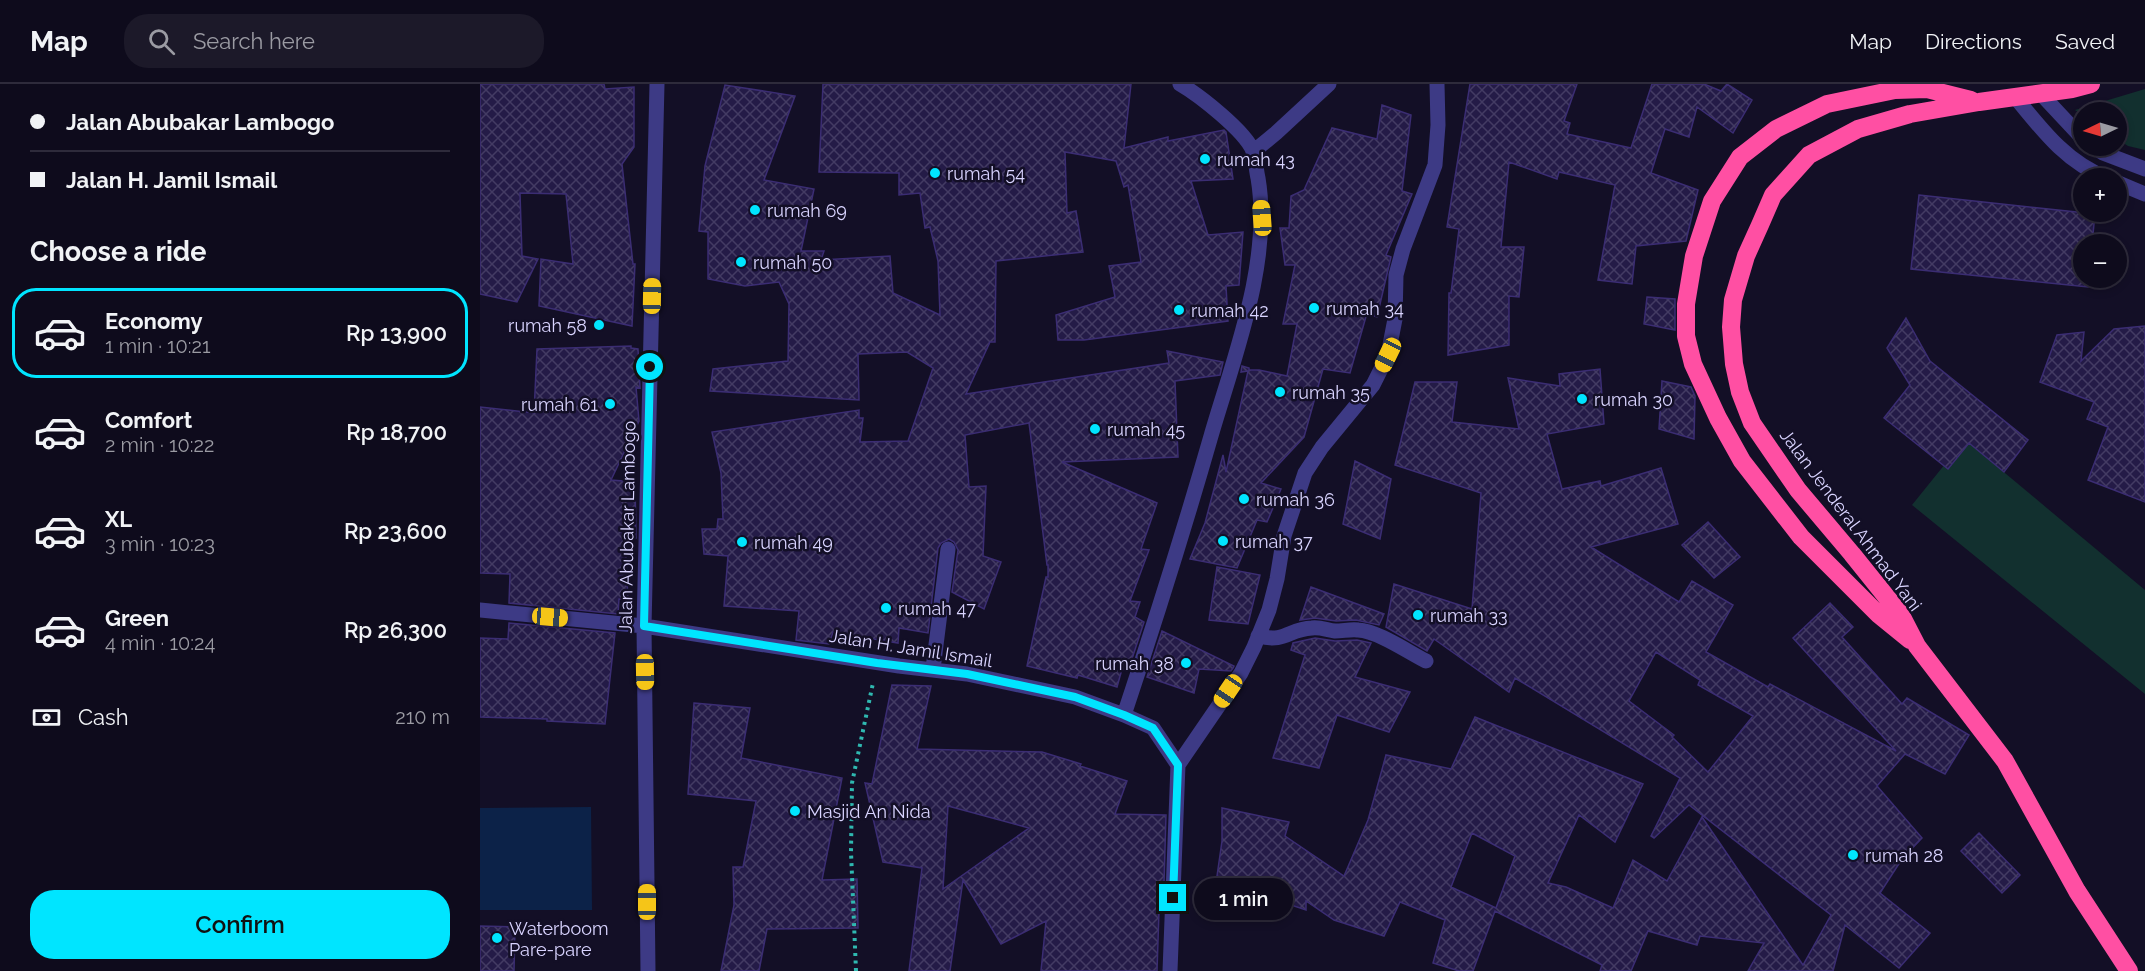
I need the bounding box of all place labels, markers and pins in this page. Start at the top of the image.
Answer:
place label: rumah 43 [1217,149,1295,170]
marker: rumah 43 [1198,152,1212,166]
place label: rumah 54 [947,163,1025,184]
marker: rumah 54 [928,166,942,180]
place label: rumah 69 [767,200,847,221]
marker: rumah 69 [748,203,762,217]
place label: rumah 50 [753,252,832,273]
marker: rumah 50 [734,255,748,269]
place label: rumah 34 [1326,298,1404,319]
place label: rumah 42 [1191,300,1269,321]
marker: rumah 34 [1307,301,1321,315]
marker: rumah 42 [1172,303,1186,317]
place label: rumah 58 [508,315,587,336]
marker: rumah 58 [592,318,606,332]
place label: rumah 35 [1292,382,1370,403]
marker: rumah 35 [1273,385,1287,399]
place label: rumah 30 [1594,389,1673,410]
marker: rumah 30 [1575,392,1589,406]
place label: rumah 61 [521,394,598,415]
marker: rumah 61 [603,397,617,411]
place label: rumah 45 [1107,419,1185,440]
marker: rumah 45 [1088,422,1102,436]
place label: rumah 36 [1256,489,1335,510]
marker: rumah 36 [1237,492,1251,506]
place label: rumah 37 [1235,531,1313,552]
place label: rumah 49 [754,532,833,553]
marker: rumah 37 [1216,534,1230,548]
marker: rumah 49 [735,535,749,549]
place label: rumah 47 [898,598,976,619]
marker: rumah 47 [879,601,893,615]
place label: rumah 33 [1430,605,1508,626]
marker: rumah 33 [1411,608,1425,622]
place label: rumah 38 [1095,653,1174,674]
marker: rumah 38 [1179,656,1193,670]
place label: Masjid An Nida [807,801,930,822]
marker: Masjid An Nida [788,804,802,818]
place label: rumah 28 [1865,845,1944,866]
marker: rumah 28 [1846,848,1860,862]
place label: Waterboom Pare-pare [509,918,608,960]
marker: Waterboom Pare-pare [490,931,504,945]

